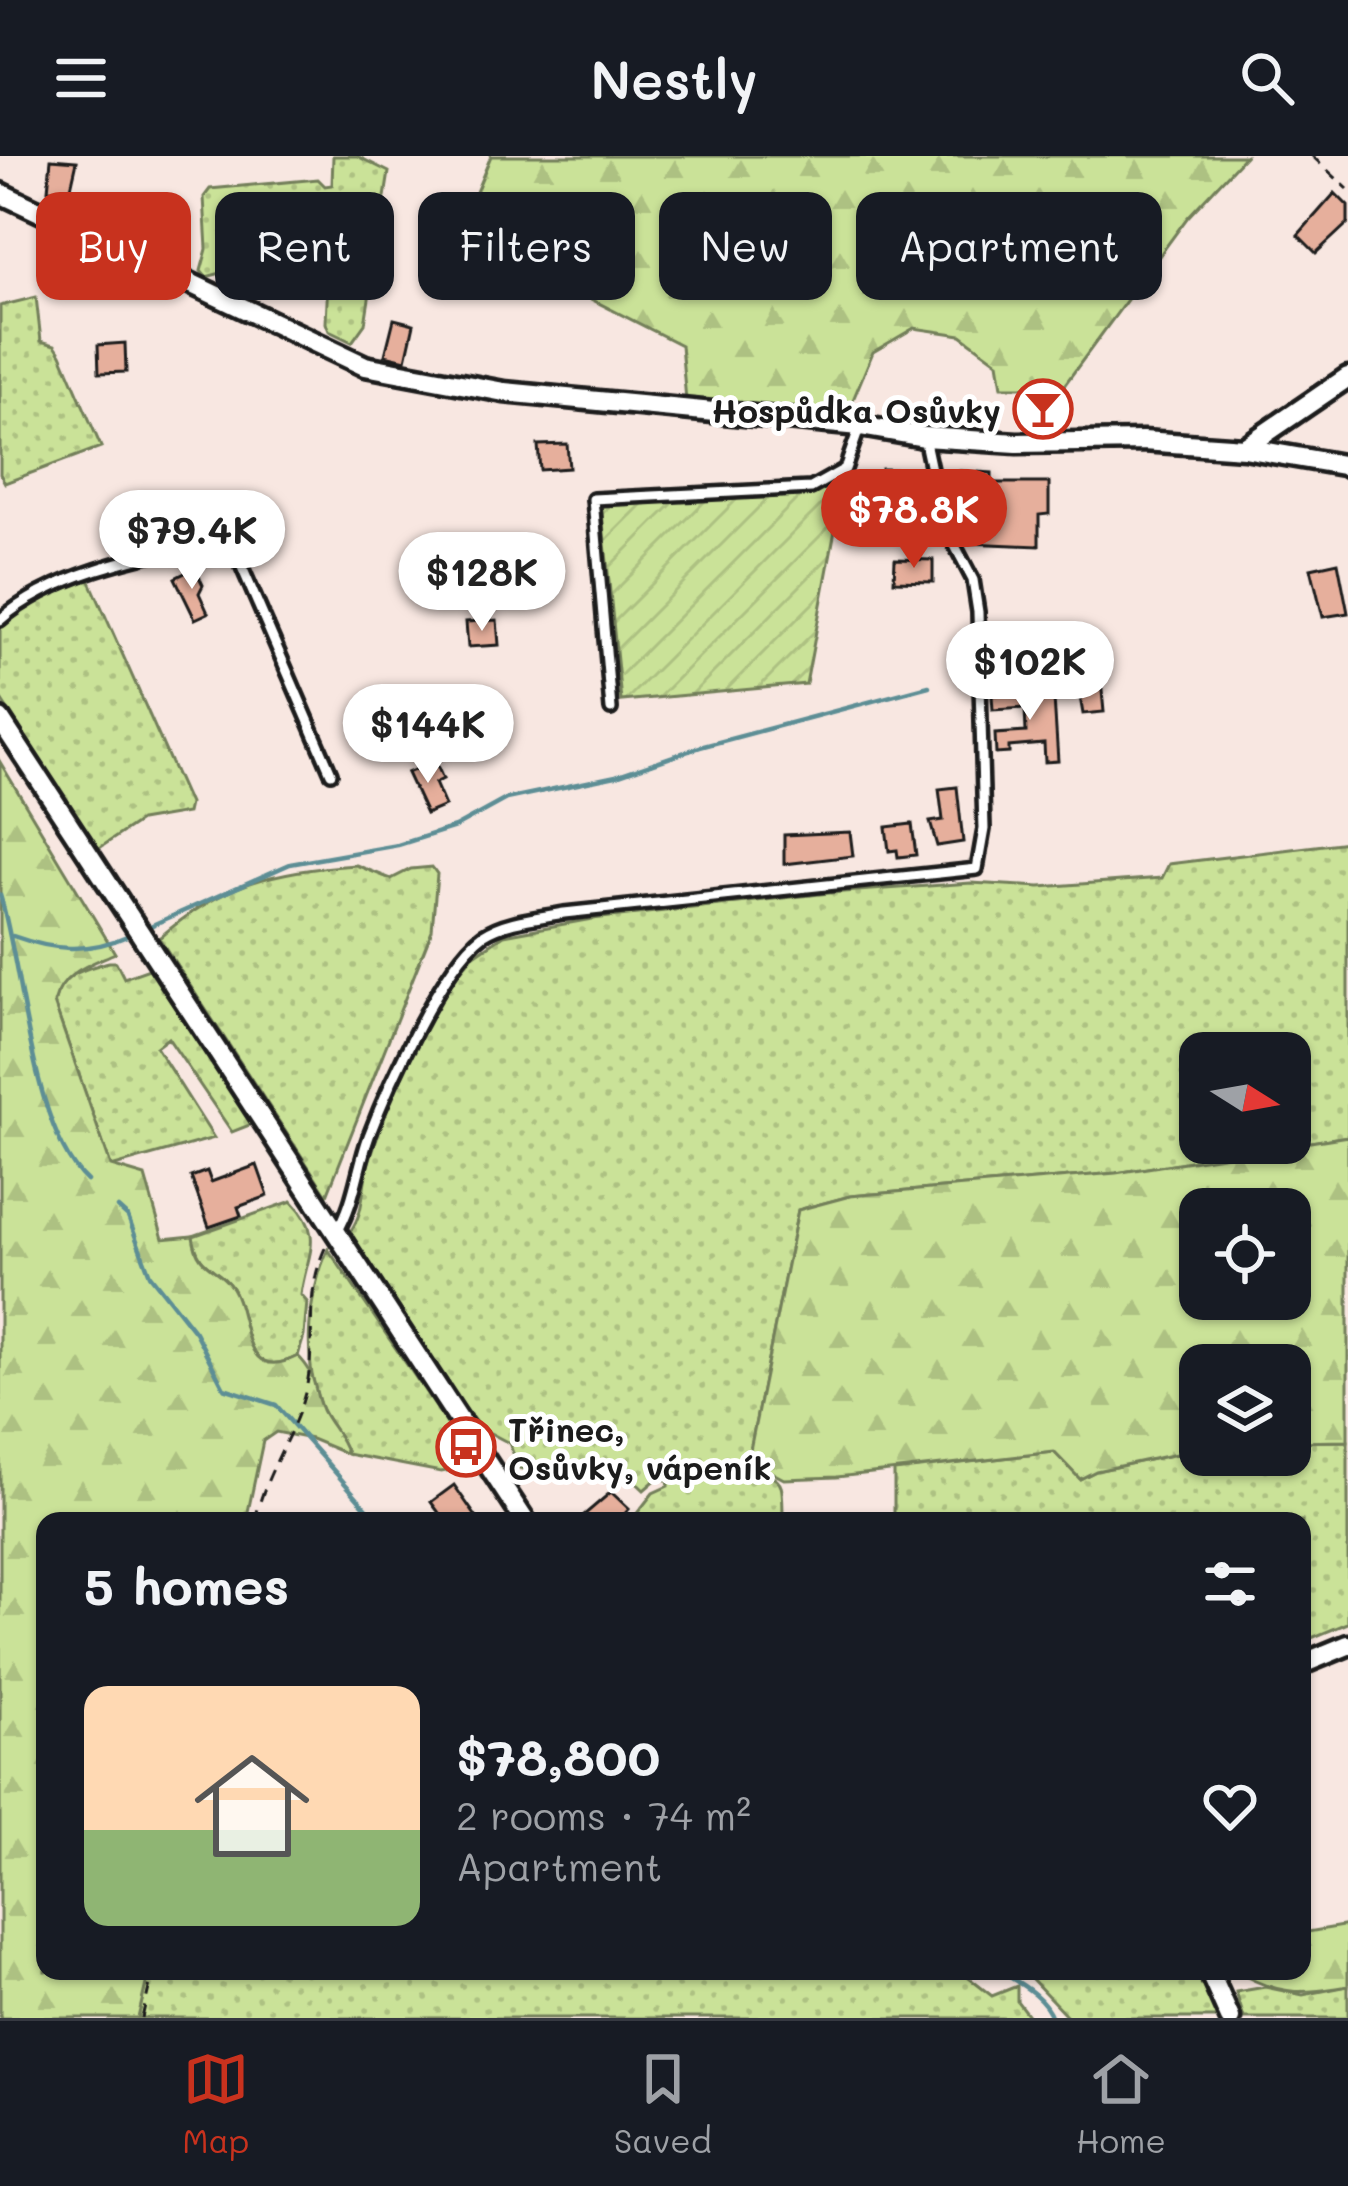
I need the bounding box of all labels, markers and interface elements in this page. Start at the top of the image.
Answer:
text: Nestly [590,43,758,114]
icon: menu [48,45,114,111]
icon: search [1234,45,1300,111]
chip: Buy [36,192,191,300]
chip: Rent [215,192,394,300]
chip: Filters [418,192,635,300]
chip: New [659,192,832,300]
chip: Apartment [856,192,1162,300]
bar icon: Hospůdka Osůvky [1012,378,1074,440]
place label: Hospůdka Osůvky [711,388,1001,432]
pin: $78.8K [816,469,1012,571]
text: $78.8K [848,482,980,533]
pin: $79.4K [94,490,290,592]
text: $79.4K [126,503,258,554]
pin: $128K [398,532,566,634]
text: $128K [425,545,539,596]
pin: $102K [946,621,1114,723]
text: $102K [973,634,1087,685]
pin: $144K [344,684,512,786]
text: $144K [370,697,486,748]
north arrow [1179,1032,1311,1164]
map controls [1179,1032,1311,1476]
button: locate [1179,1188,1311,1320]
button: layers [1179,1344,1311,1476]
place label: Třinec, Osůvky, vápeník [508,1407,771,1489]
bus stop icon: Třinec, Osůvky, vápeník [435,1416,497,1478]
text: 5 homes [84,1551,289,1618]
icon: filters [1197,1551,1263,1617]
text: $78,800 [456,1722,660,1789]
icon: home [180,1734,324,1878]
icon: heart [1197,1773,1263,1839]
text: 2 rooms · 74 m² [456,1789,751,1840]
text: Apartment [456,1840,662,1891]
tab: Map [182,2046,249,2161]
tab: Saved [614,2046,712,2161]
tab: Home [1076,2046,1166,2161]

